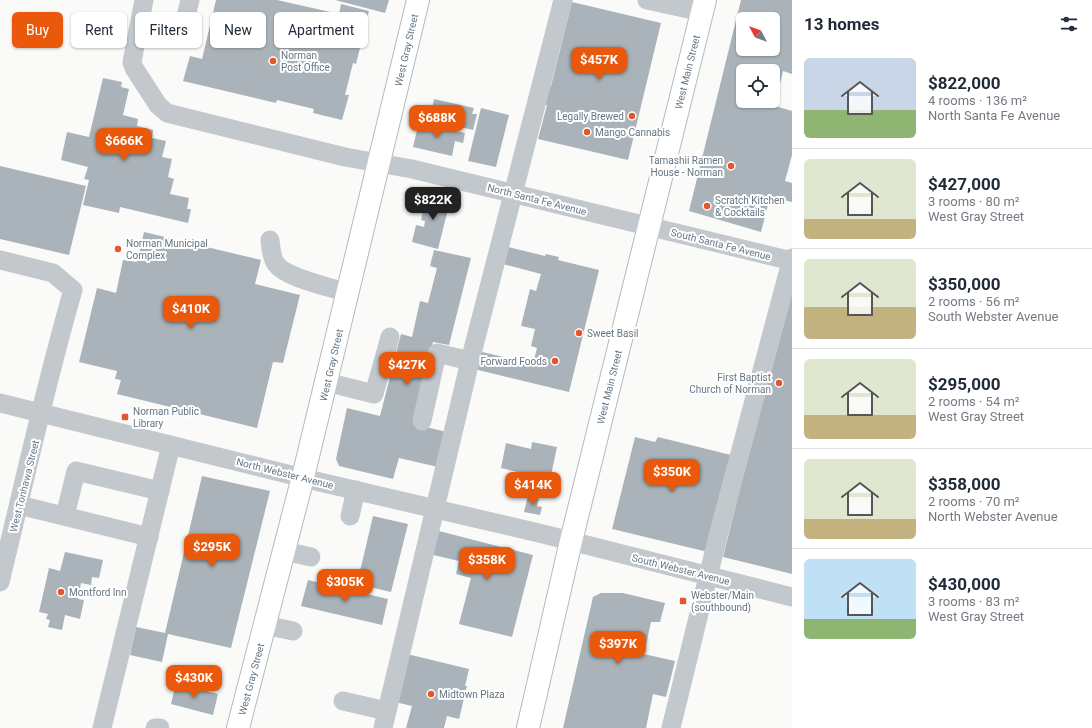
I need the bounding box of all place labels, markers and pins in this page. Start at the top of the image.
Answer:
pin: $457K [571,47,627,81]
place label: Norman Post Office [281,50,330,73]
marker: Norman Post Office [268,56,278,66]
pin: $688K [409,105,465,139]
place label: Legally Brewed [557,111,624,122]
marker: Legally Brewed [627,111,637,121]
marker: Mango Cannabis [582,127,592,137]
place label: Mango Cannabis [595,127,670,138]
pin: $666K [96,128,152,162]
place label: Tamashii Ramen House - Norman [649,155,723,178]
marker: Tamashii Ramen House - Norman [726,161,736,171]
pin: $822K [405,187,461,221]
place label: Scratch Kitchen & Cocktails [715,195,785,218]
marker: Scratch Kitchen & Cocktails [702,201,712,211]
place label: Norman Municipal Complex [126,238,208,261]
marker: Norman Municipal Complex [113,244,123,254]
pin: $410K [163,296,219,330]
marker: Sweet Basil [574,328,584,338]
place label: Sweet Basil [587,328,639,339]
pin: $427K [379,352,435,386]
place label: Forward Foods [480,356,547,367]
marker: Forward Foods [550,356,560,366]
place label: First Baptist Church of Norman [689,372,771,395]
marker: First Baptist Church of Norman [774,378,784,388]
place label: Norman Public Library [133,406,199,429]
marker: Norman Public Library [120,412,130,422]
pin: $350K [644,459,700,493]
pin: $414K [505,472,561,506]
pin: $295K [184,534,240,568]
pin: $358K [459,547,515,581]
pin: $305K [317,569,373,603]
marker: Montford Inn [56,587,66,597]
place label: Montford Inn [69,587,127,598]
place label: Webster/Main (southbound) [691,590,754,614]
marker: Webster/Main (southbound) [678,596,688,606]
pin: $397K [590,631,646,665]
pin: $430K [166,665,222,699]
marker: Midtown Plaza [426,689,436,699]
place label: Midtown Plaza [439,689,505,700]

